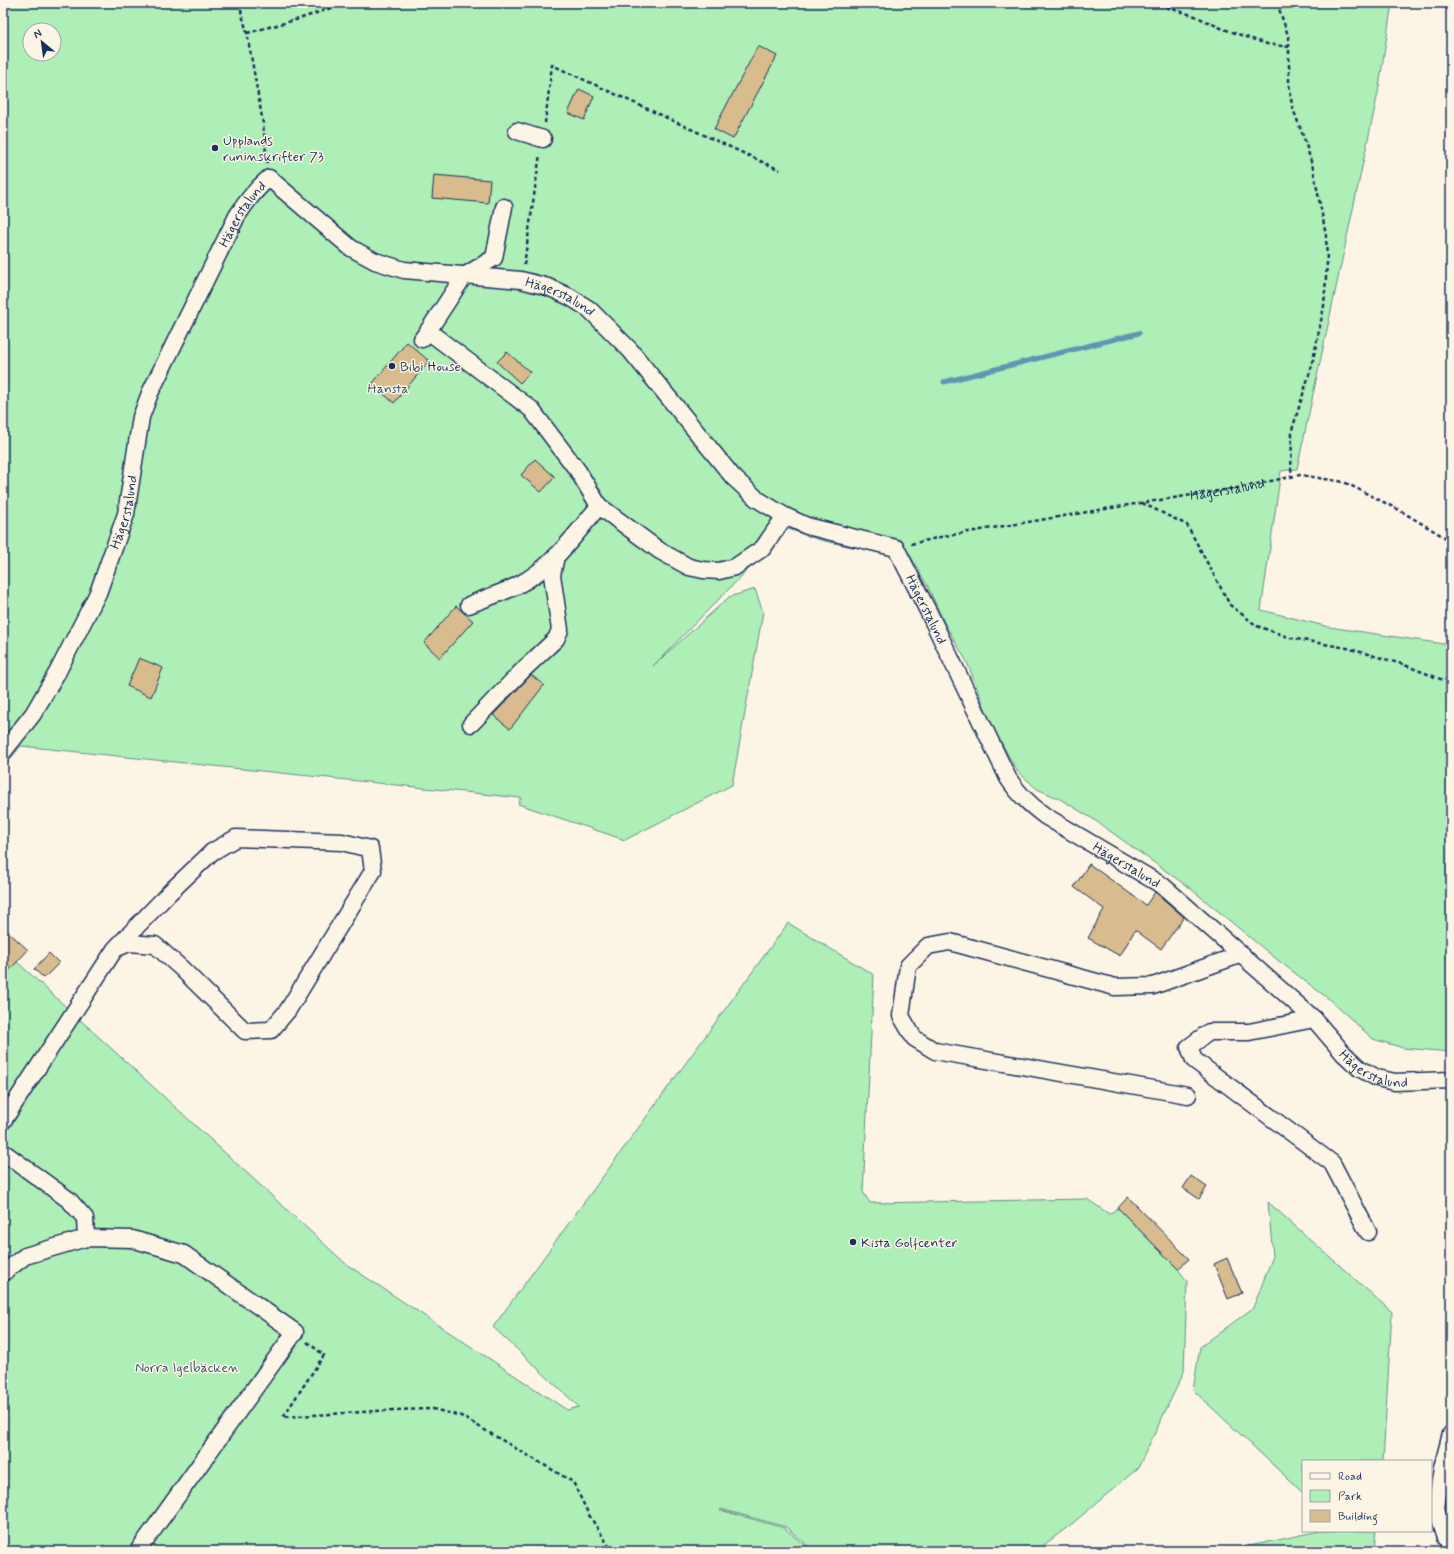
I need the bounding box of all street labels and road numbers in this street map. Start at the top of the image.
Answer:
street label: Hägerstalund [215,177,270,250]
street label: Hägerstalund [523,273,599,320]
street label: Hägerstalund [106,474,142,552]
street label: Hägerstalund [1189,475,1266,505]
street label: Hägerstalund [901,572,951,647]
street label: Hägerstalund [1089,838,1163,892]
street label: Hägerstalund [1335,1046,1408,1092]

